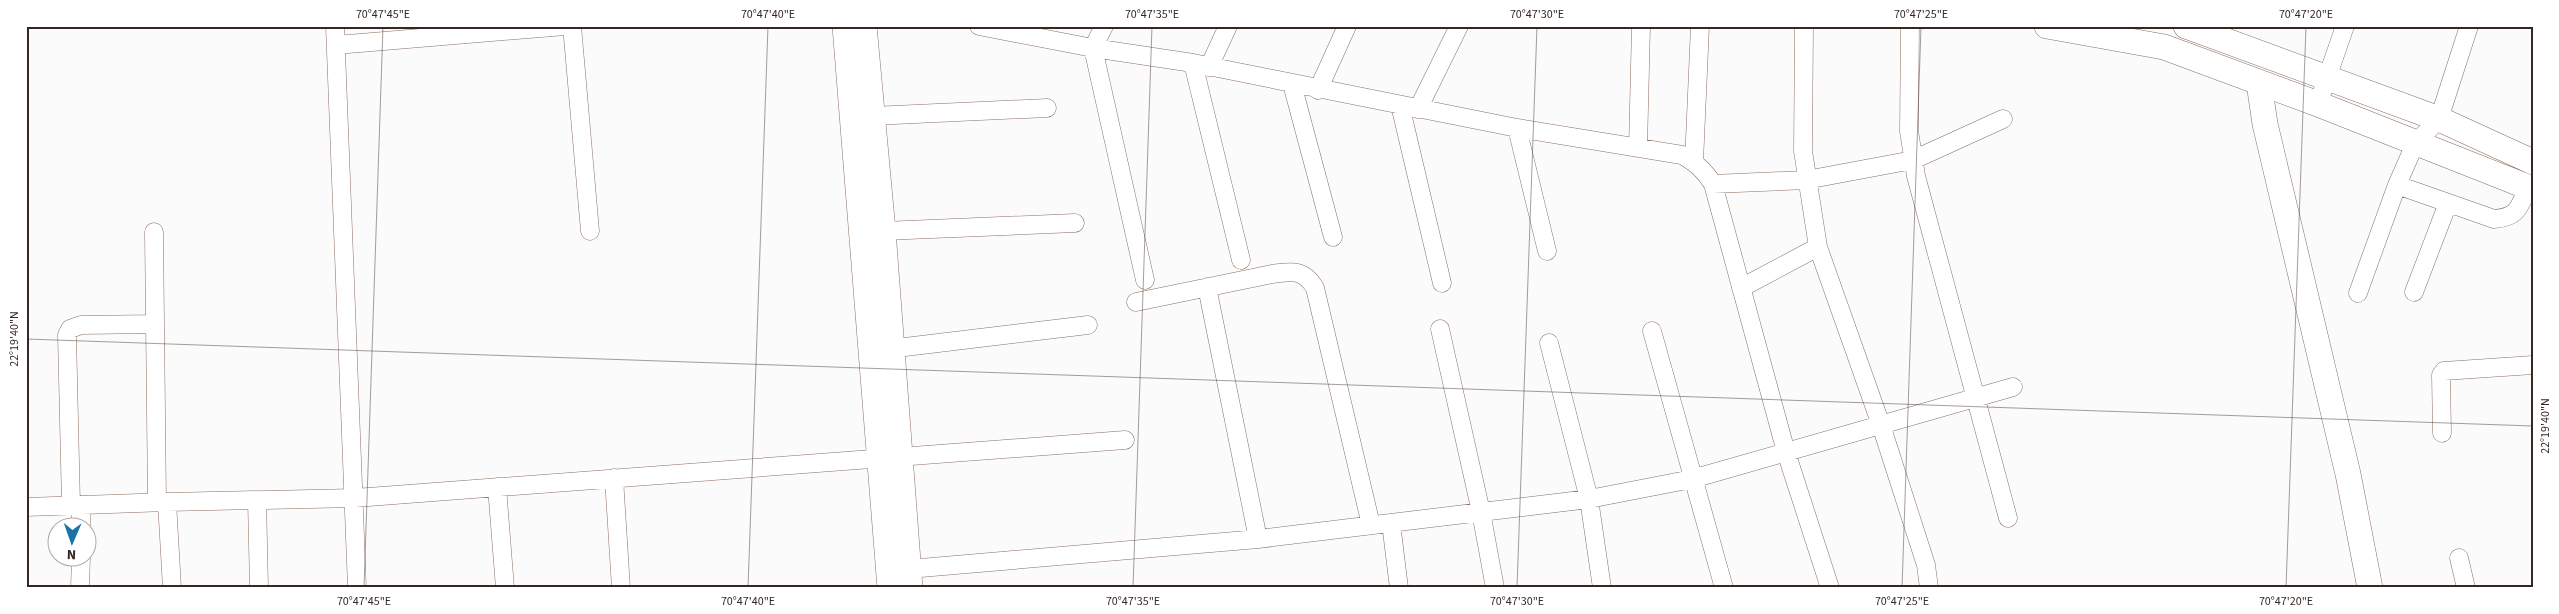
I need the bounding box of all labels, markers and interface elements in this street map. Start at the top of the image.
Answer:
text: 70°47'45"E [356,6,410,23]
text: 70°47'40"E [741,6,795,23]
text: 70°47'35"E [1125,6,1179,23]
text: 70°47'30"E [1510,6,1564,23]
text: 70°47'25"E [1894,6,1948,23]
text: 70°47'20"E [2279,6,2333,23]
text: 22°19'40"N [6,311,23,367]
text: 22°19'40"N [2537,398,2554,454]
north arrow [48,516,98,566]
text: N [67,544,77,564]
text: 70°47'45"E [337,593,391,610]
text: 70°47'40"E [721,593,775,610]
text: 70°47'35"E [1106,593,1160,610]
text: 70°47'30"E [1490,593,1544,610]
text: 70°47'25"E [1875,593,1929,610]
text: 70°47'20"E [2259,593,2313,610]

